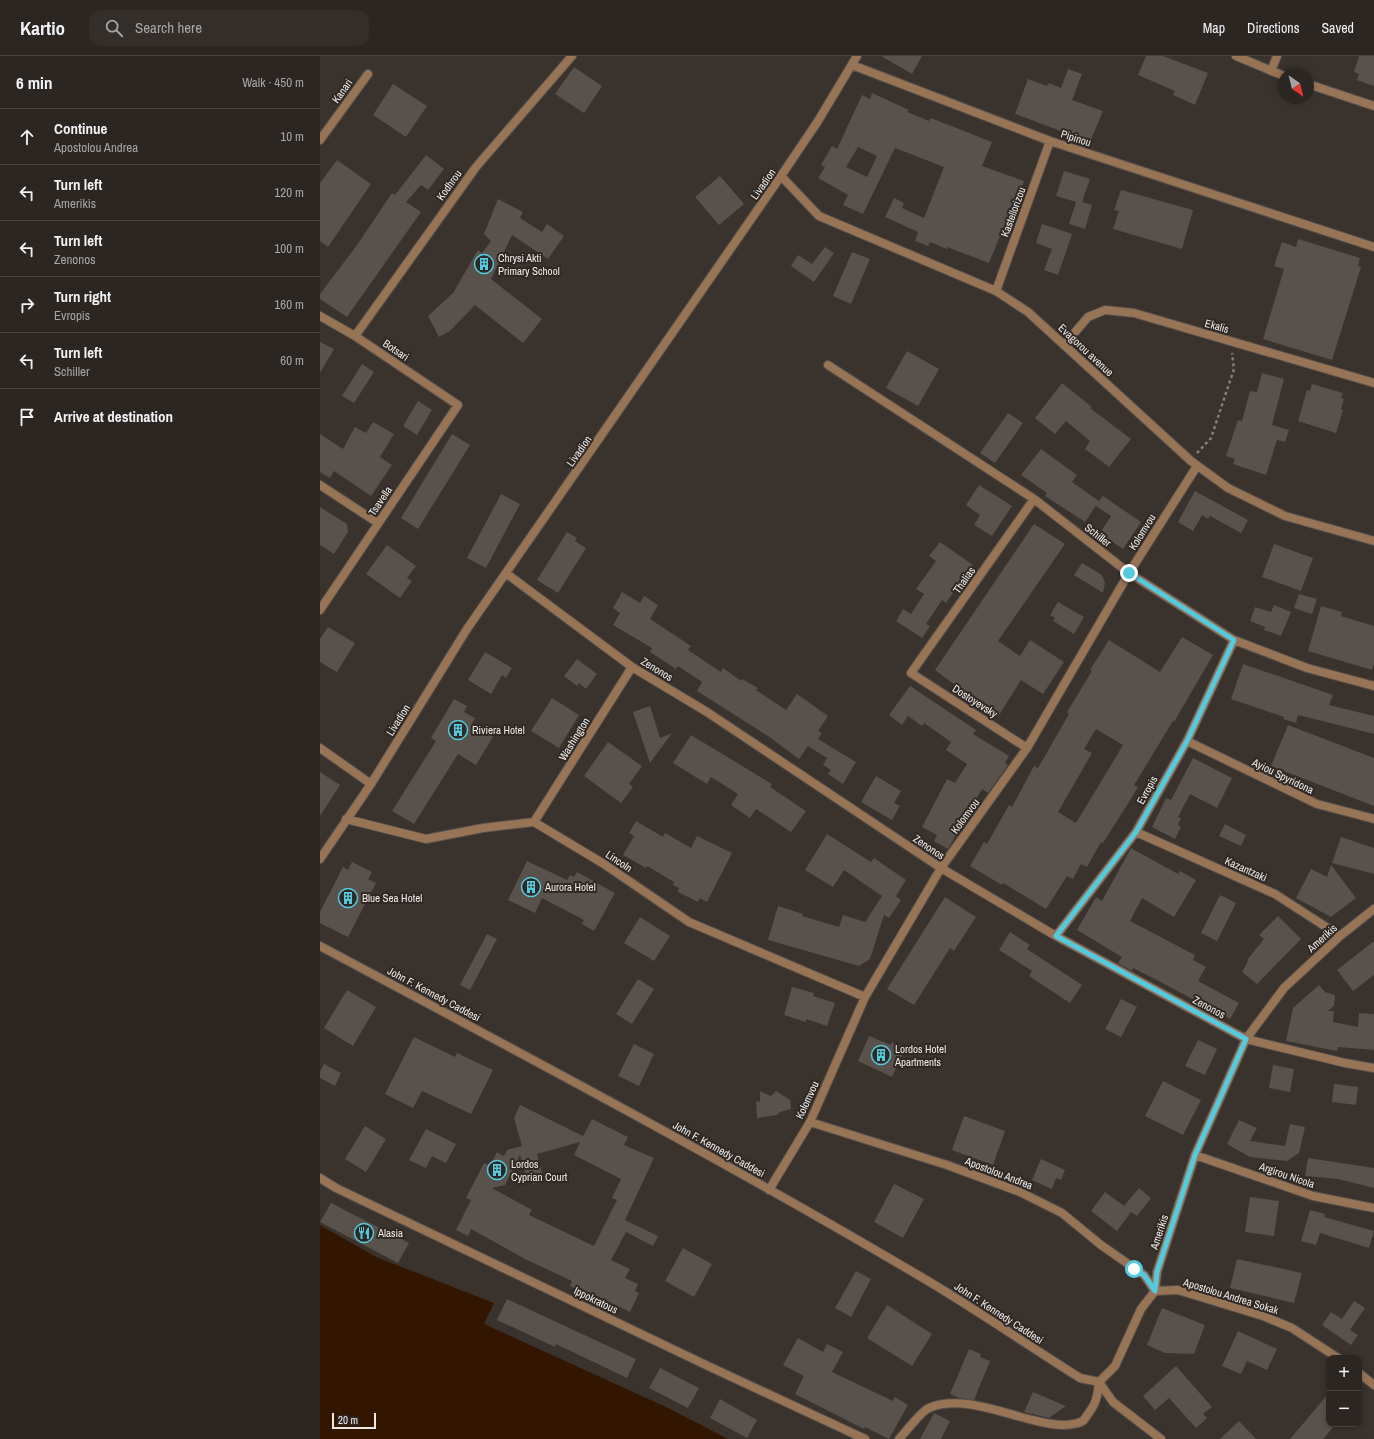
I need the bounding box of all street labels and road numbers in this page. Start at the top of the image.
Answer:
street label: Kanari [329,76,355,106]
street label: Pipinou [1059,127,1093,149]
street label: Livadion [747,166,779,202]
street label: Kodhrou [433,167,465,203]
street label: Kastellorizou [998,185,1028,239]
street label: Ekalis [1203,316,1231,336]
street label: Evagorou avenue [1055,321,1117,379]
street label: Botsari [380,336,412,364]
street label: Livadion [563,433,595,469]
street label: Tsavella [365,483,395,519]
street label: Kolomvou [1125,511,1159,553]
street label: Schiller [1082,520,1114,550]
street label: Thalias [950,563,978,596]
street label: Zenonos [638,654,676,684]
street label: Dostoyevsky [950,681,1001,721]
street label: Livadion [383,702,413,738]
street label: Washington [555,715,593,763]
street label: Ayiou Spyridona [1249,755,1316,797]
street label: Evropis [1133,773,1161,807]
street label: Kolomvou [948,796,982,836]
street label: Zenonos [911,831,948,863]
street label: Lincoln [603,847,635,875]
street label: Kazantzaki [1223,854,1269,884]
street label: Amerikis [1303,921,1340,956]
street label: John F. Kennedy Caddesi [385,964,483,1024]
street label: Zenonos [1190,993,1228,1022]
street label: Kolomvou [792,1079,822,1121]
street label: John F. Kennedy Caddesi [670,1118,768,1180]
street label: Apostolou Andrea [962,1153,1035,1192]
street label: Argirou Nicola [1257,1159,1317,1191]
street label: Amerikis [1147,1212,1171,1252]
street label: Apostolou Andrea Sokak [1181,1275,1281,1317]
street label: John F. Kennedy Caddesi [952,1279,1046,1347]
street label: Ippokratous [572,1283,621,1317]

